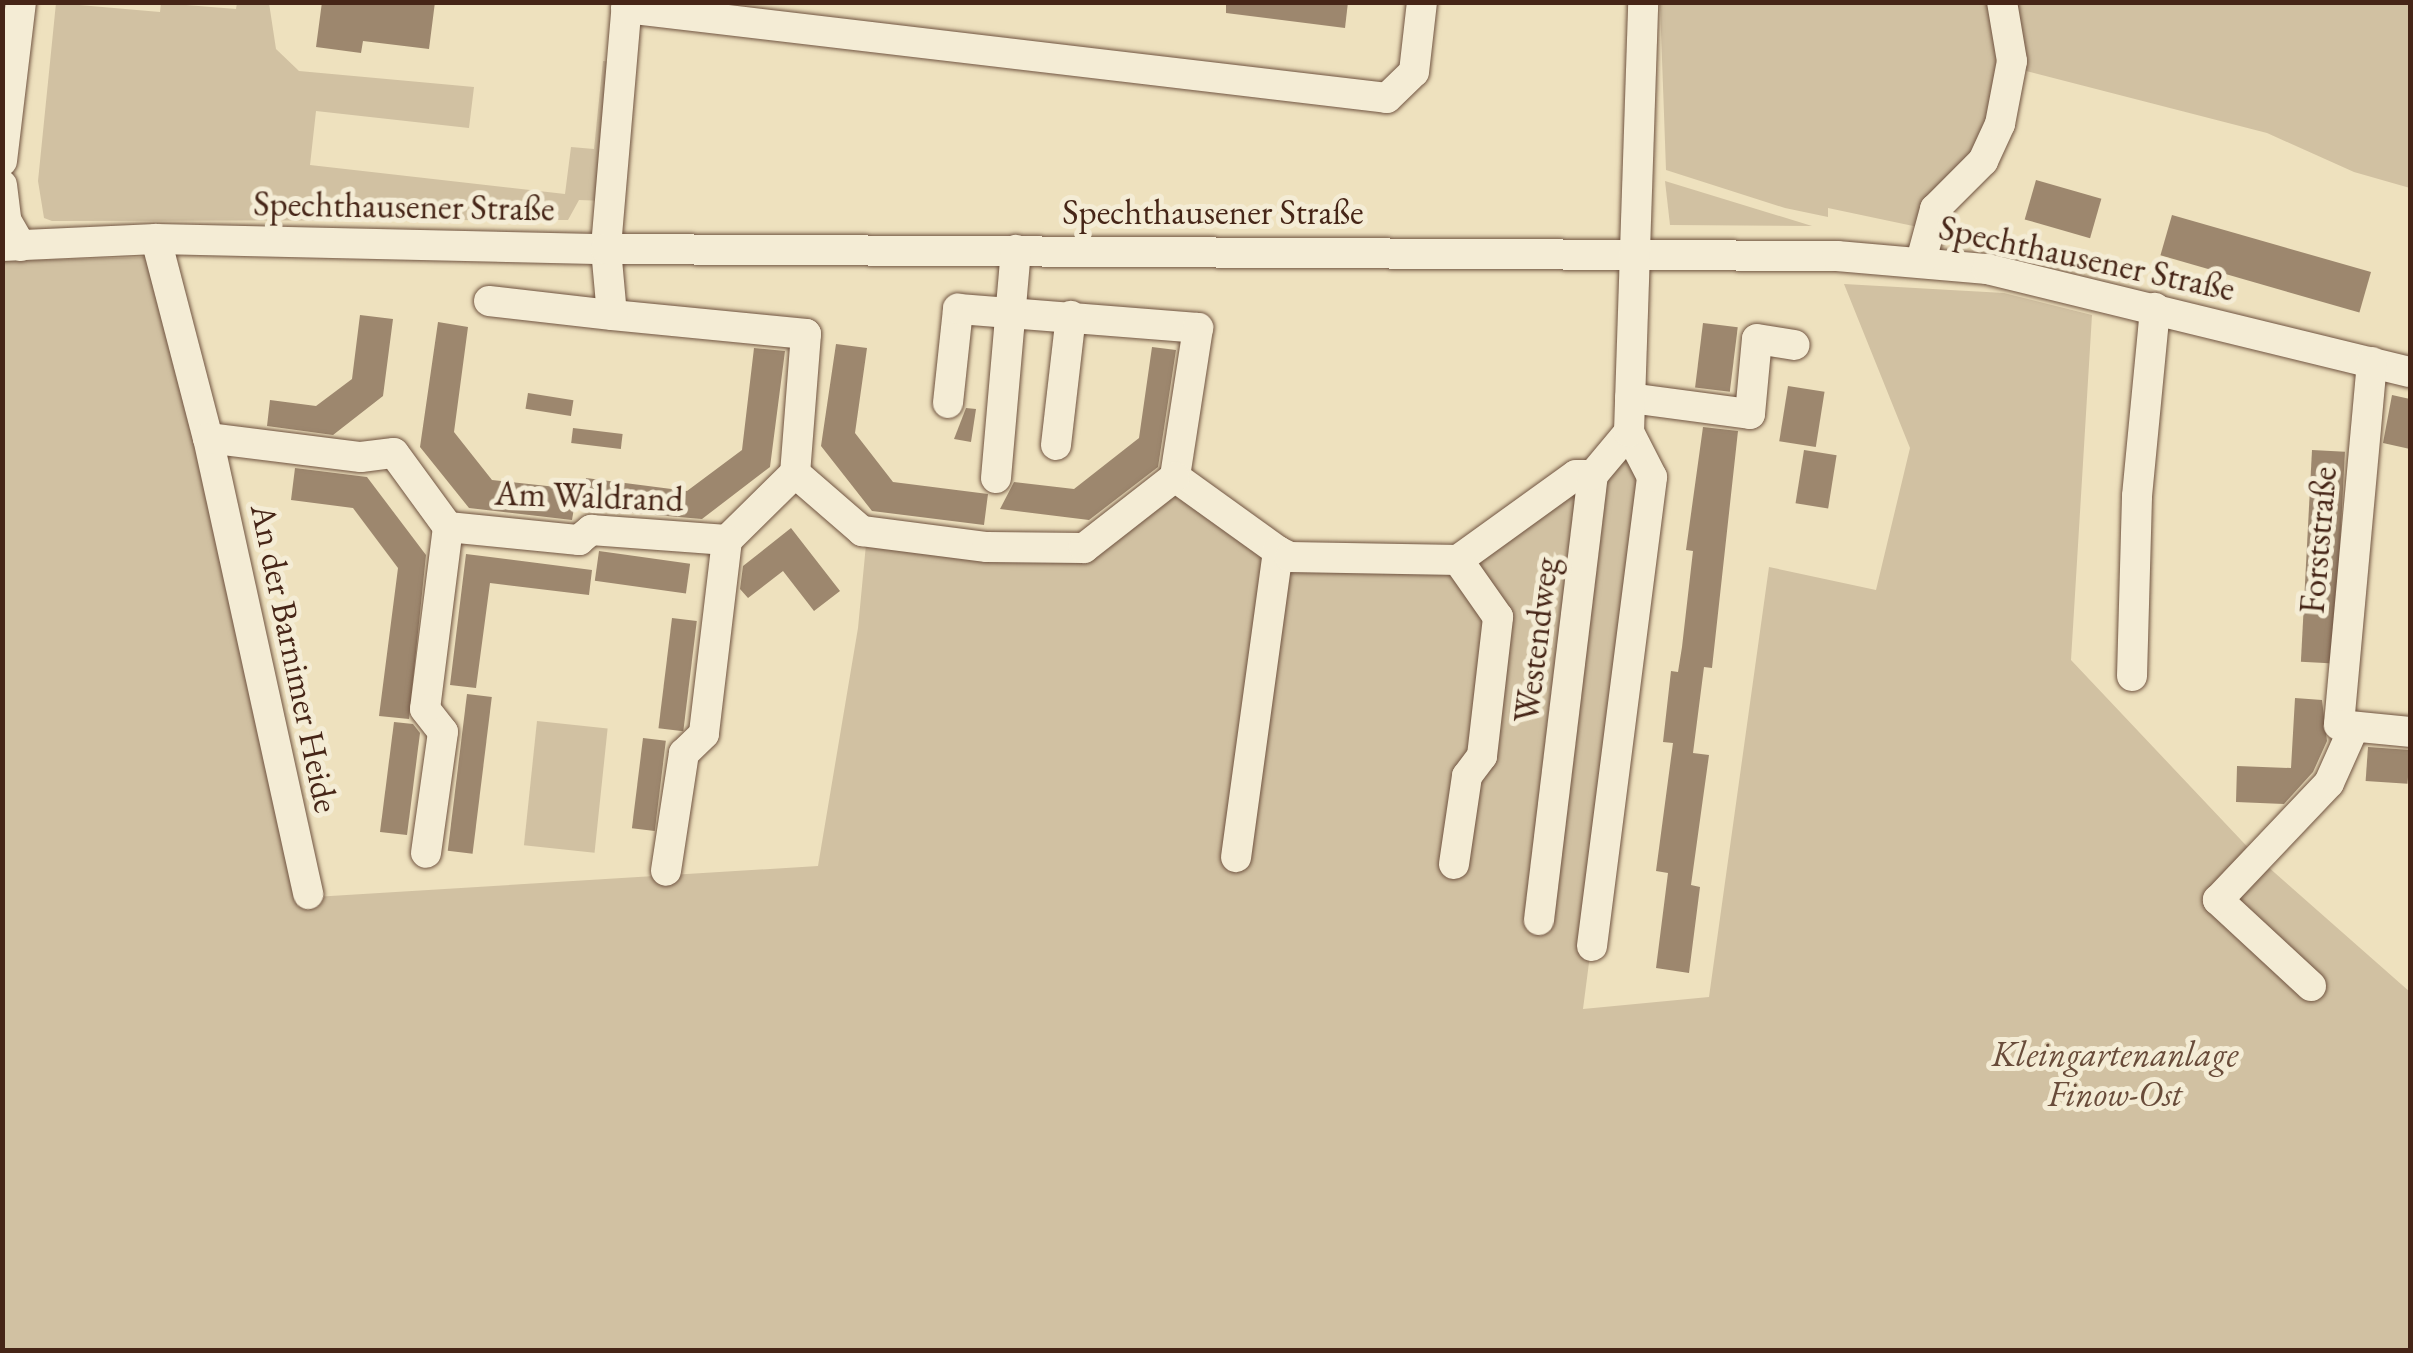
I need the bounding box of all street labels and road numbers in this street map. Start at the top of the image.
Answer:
street label: Spechthausener Straße [253,182,555,230]
street label: Spechthausener Straße [1062,191,1364,233]
street label: Spechthausener Straße [1935,206,2239,310]
street label: Forststraße [2291,465,2345,615]
street label: Am Waldrand [494,472,684,520]
street label: An der Barnimer Heide [242,500,348,816]
street label: Westendweg [1505,555,1567,725]

